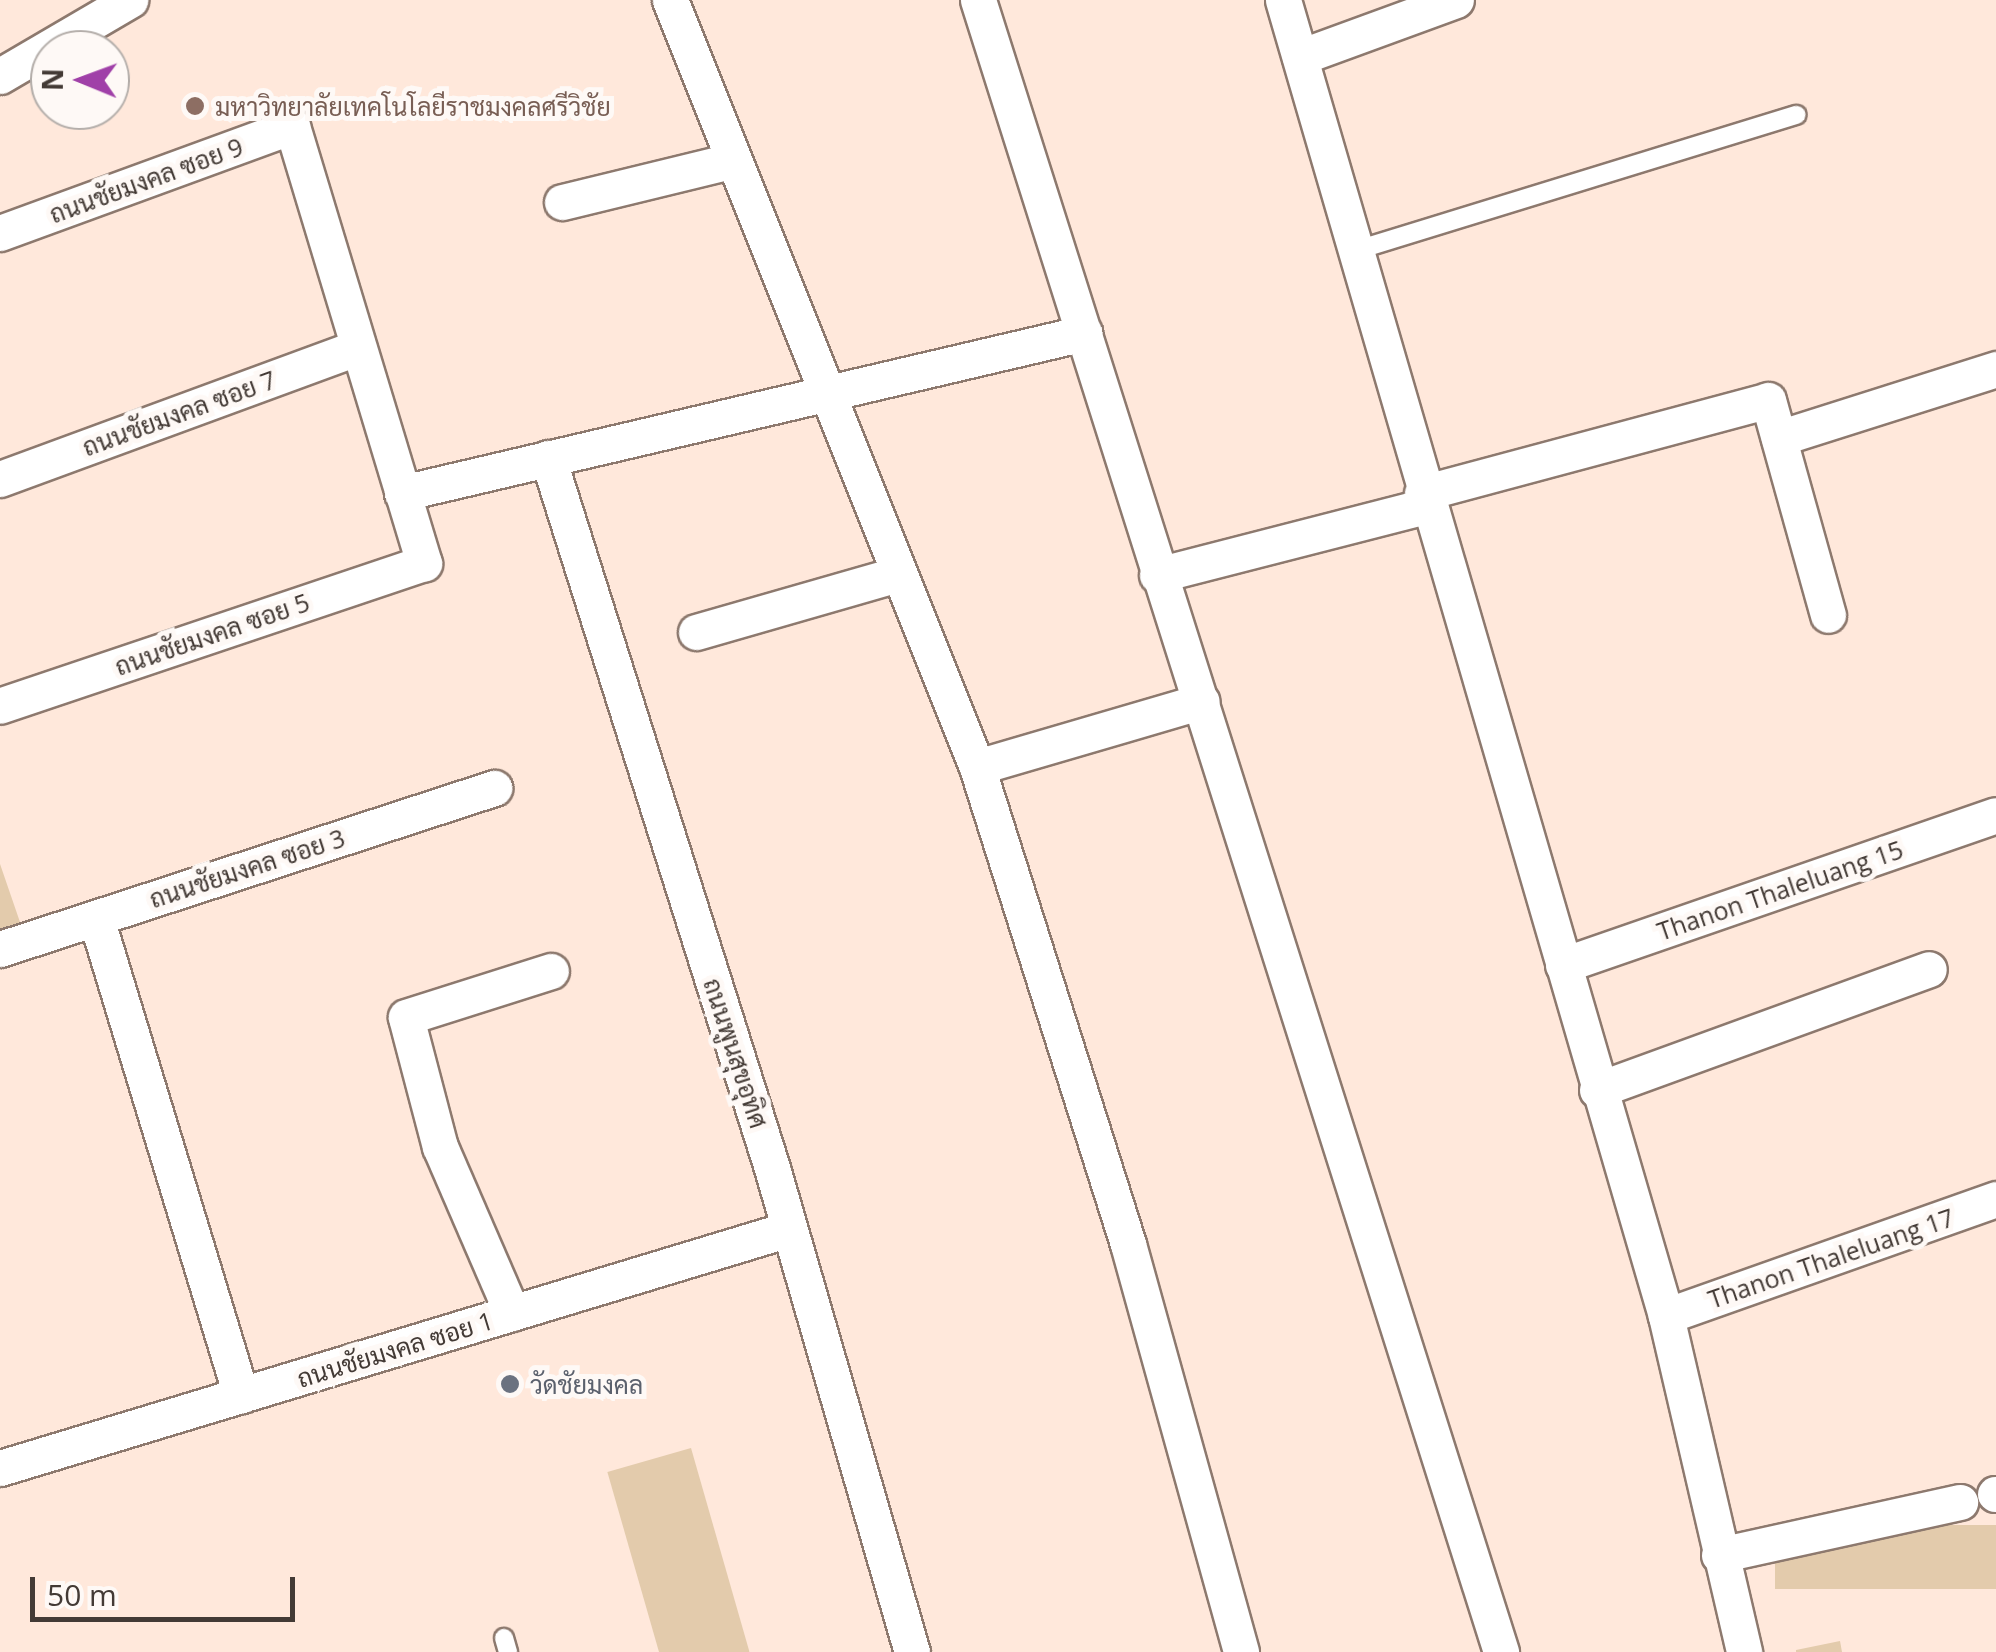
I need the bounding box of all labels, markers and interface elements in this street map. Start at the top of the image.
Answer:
north arrow [30,30,130,130]
text: N [33,68,71,91]
place label: มหาวิทยาลัยเทคโนโลยีราชมงคลศรีวิชัย [215,91,611,121]
marker: มหาวิทยาลัยเทคโนโลยีราชมงคลศรีวิชัย [184,95,206,117]
street label: ถนนชัยมงคล ซอย 9 [45,131,247,229]
street label: ถนนชัยมงคล ซอย 7 [78,364,280,462]
street label: ถนนชัยมงคล ซอย 5 [111,587,313,681]
street label: ถนนชัยมงคล ซอย 3 [145,822,349,914]
street label: Thanon Thaleluang 15 [1653,834,1907,946]
street label: ถนนพูนสุขอุทิศ [698,974,774,1132]
street label: Thanon Thaleluang 17 [1704,1202,1958,1314]
street label: ถนนชัยมงคล ซอย 1 [293,1305,497,1393]
place label: วัดชัยมงคล [530,1369,643,1399]
marker: วัดชัยมงคล [499,1373,521,1395]
scale bar [35,1557,300,1619]
text: 50 m [47,1574,117,1615]

